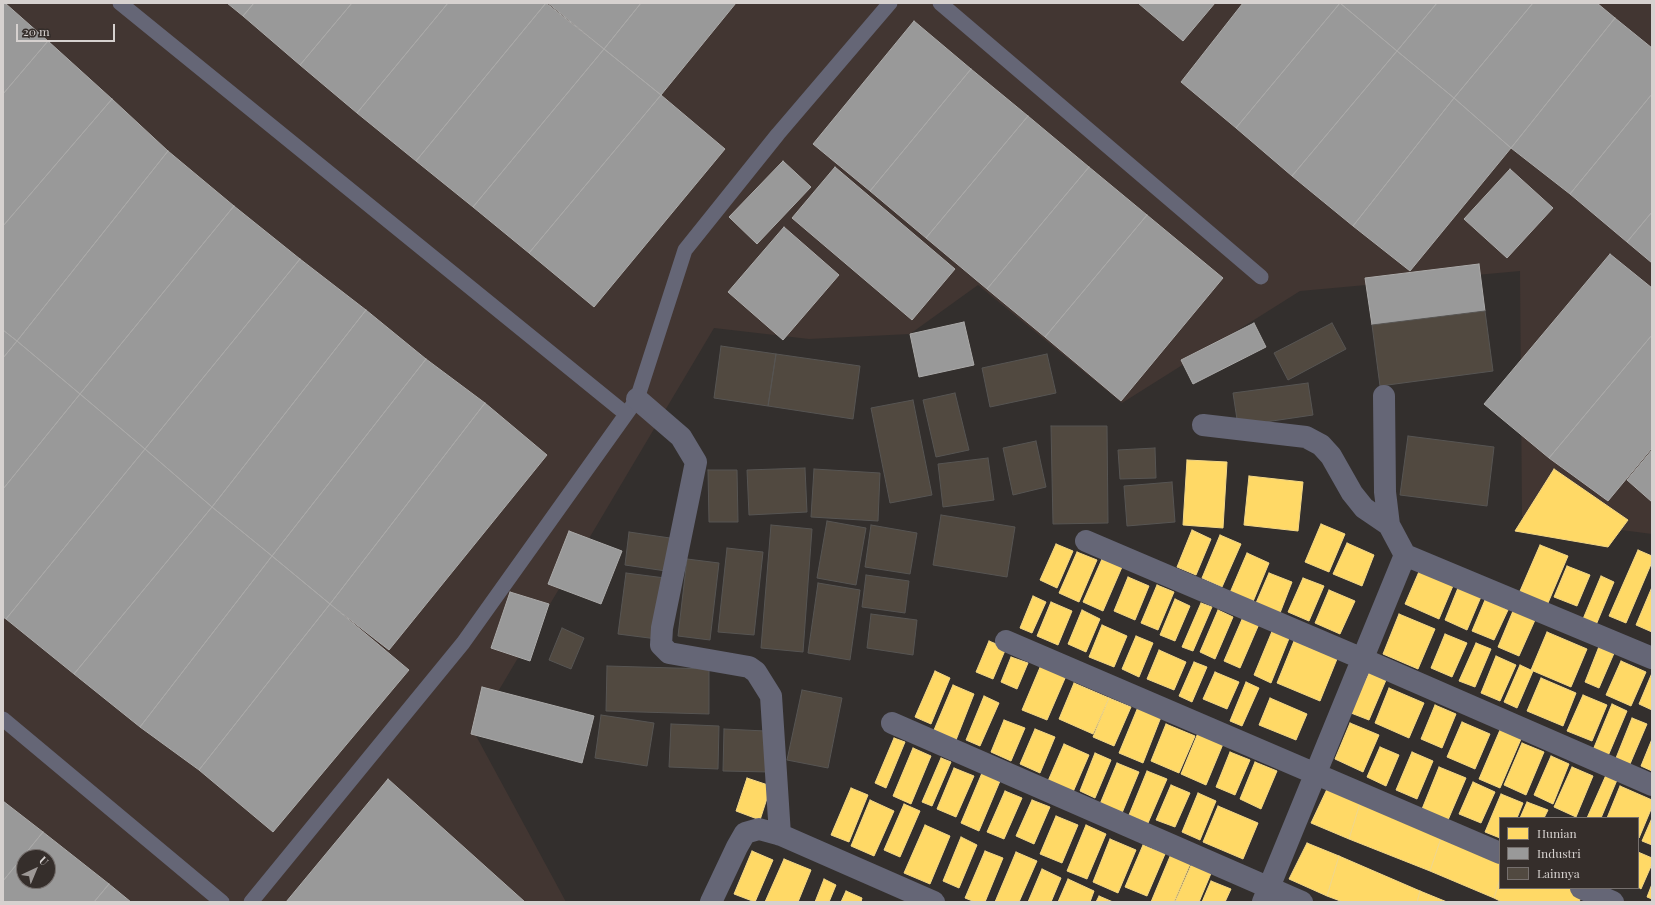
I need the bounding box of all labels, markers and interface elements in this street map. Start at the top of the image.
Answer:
scale bar [18,16,117,42]
text: 20 m [23,23,50,39]
legend [1499,817,1639,889]
text: Hunian [1537,825,1577,841]
text: Industri [1537,845,1581,861]
north arrow [16,849,56,889]
text: U [36,853,52,869]
text: Lainnya [1537,865,1580,881]

